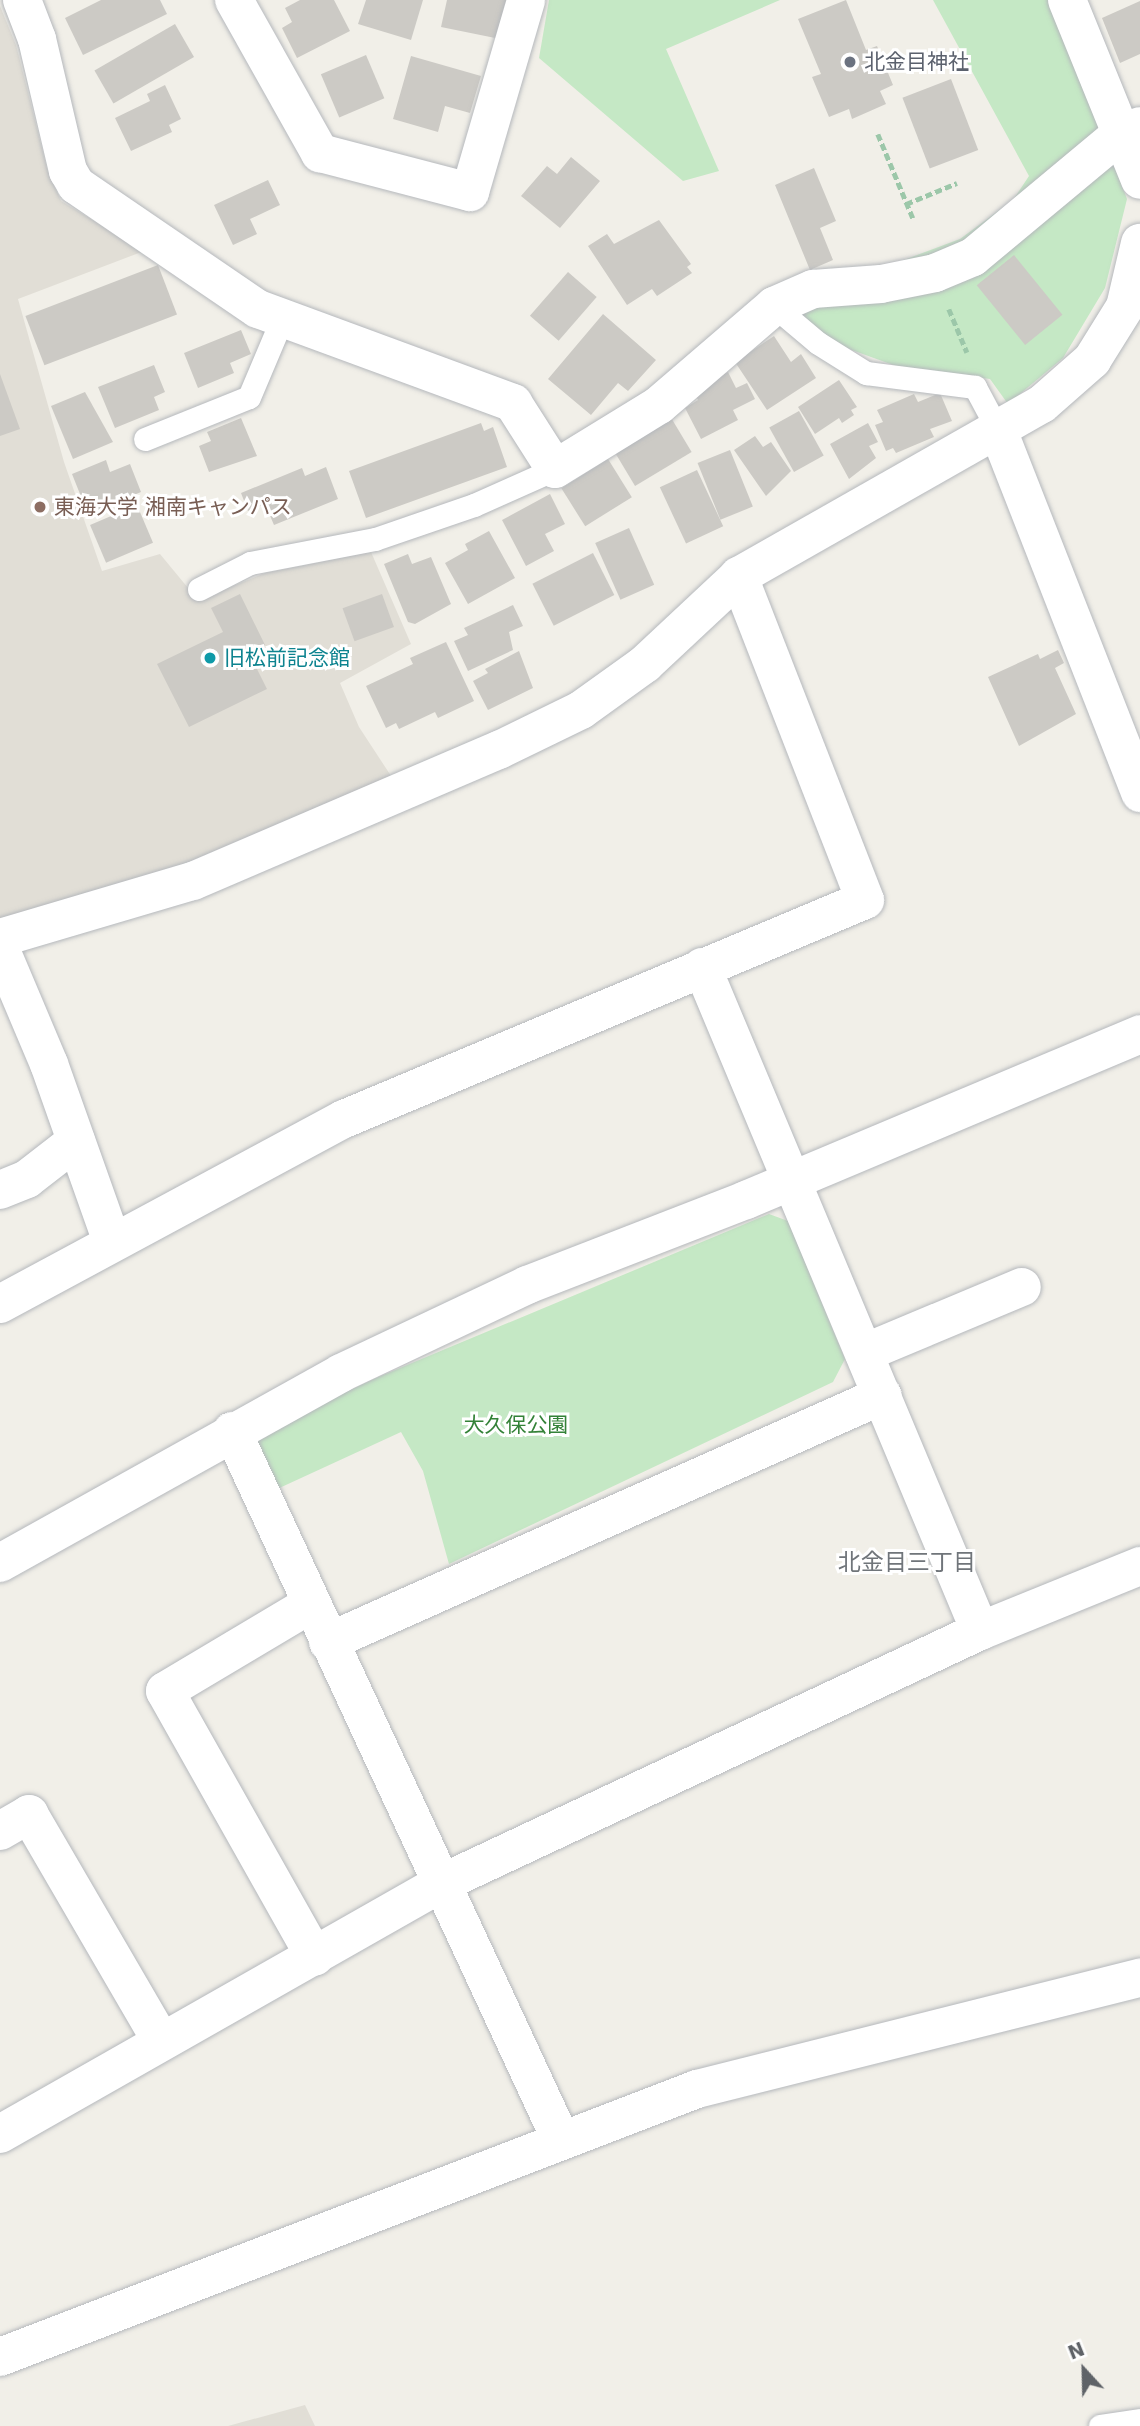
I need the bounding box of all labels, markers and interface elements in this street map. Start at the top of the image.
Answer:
place label: 北金目神社 [864,49,969,75]
marker: 北金目神社 [842,54,858,70]
place label: 東海大学 湘南キャンパス [54,494,292,520]
marker: 東海大学 湘南キャンパス [32,499,48,515]
place label: 旧松前記念館 [224,645,350,671]
marker: 旧松前記念館 [202,650,218,666]
park label: 大久保公園 [464,1412,568,1438]
district label: 北金目三丁目 [838,1548,976,1576]
north arrow [1049,2335,1119,2405]
text: N [1065,2337,1088,2364]

